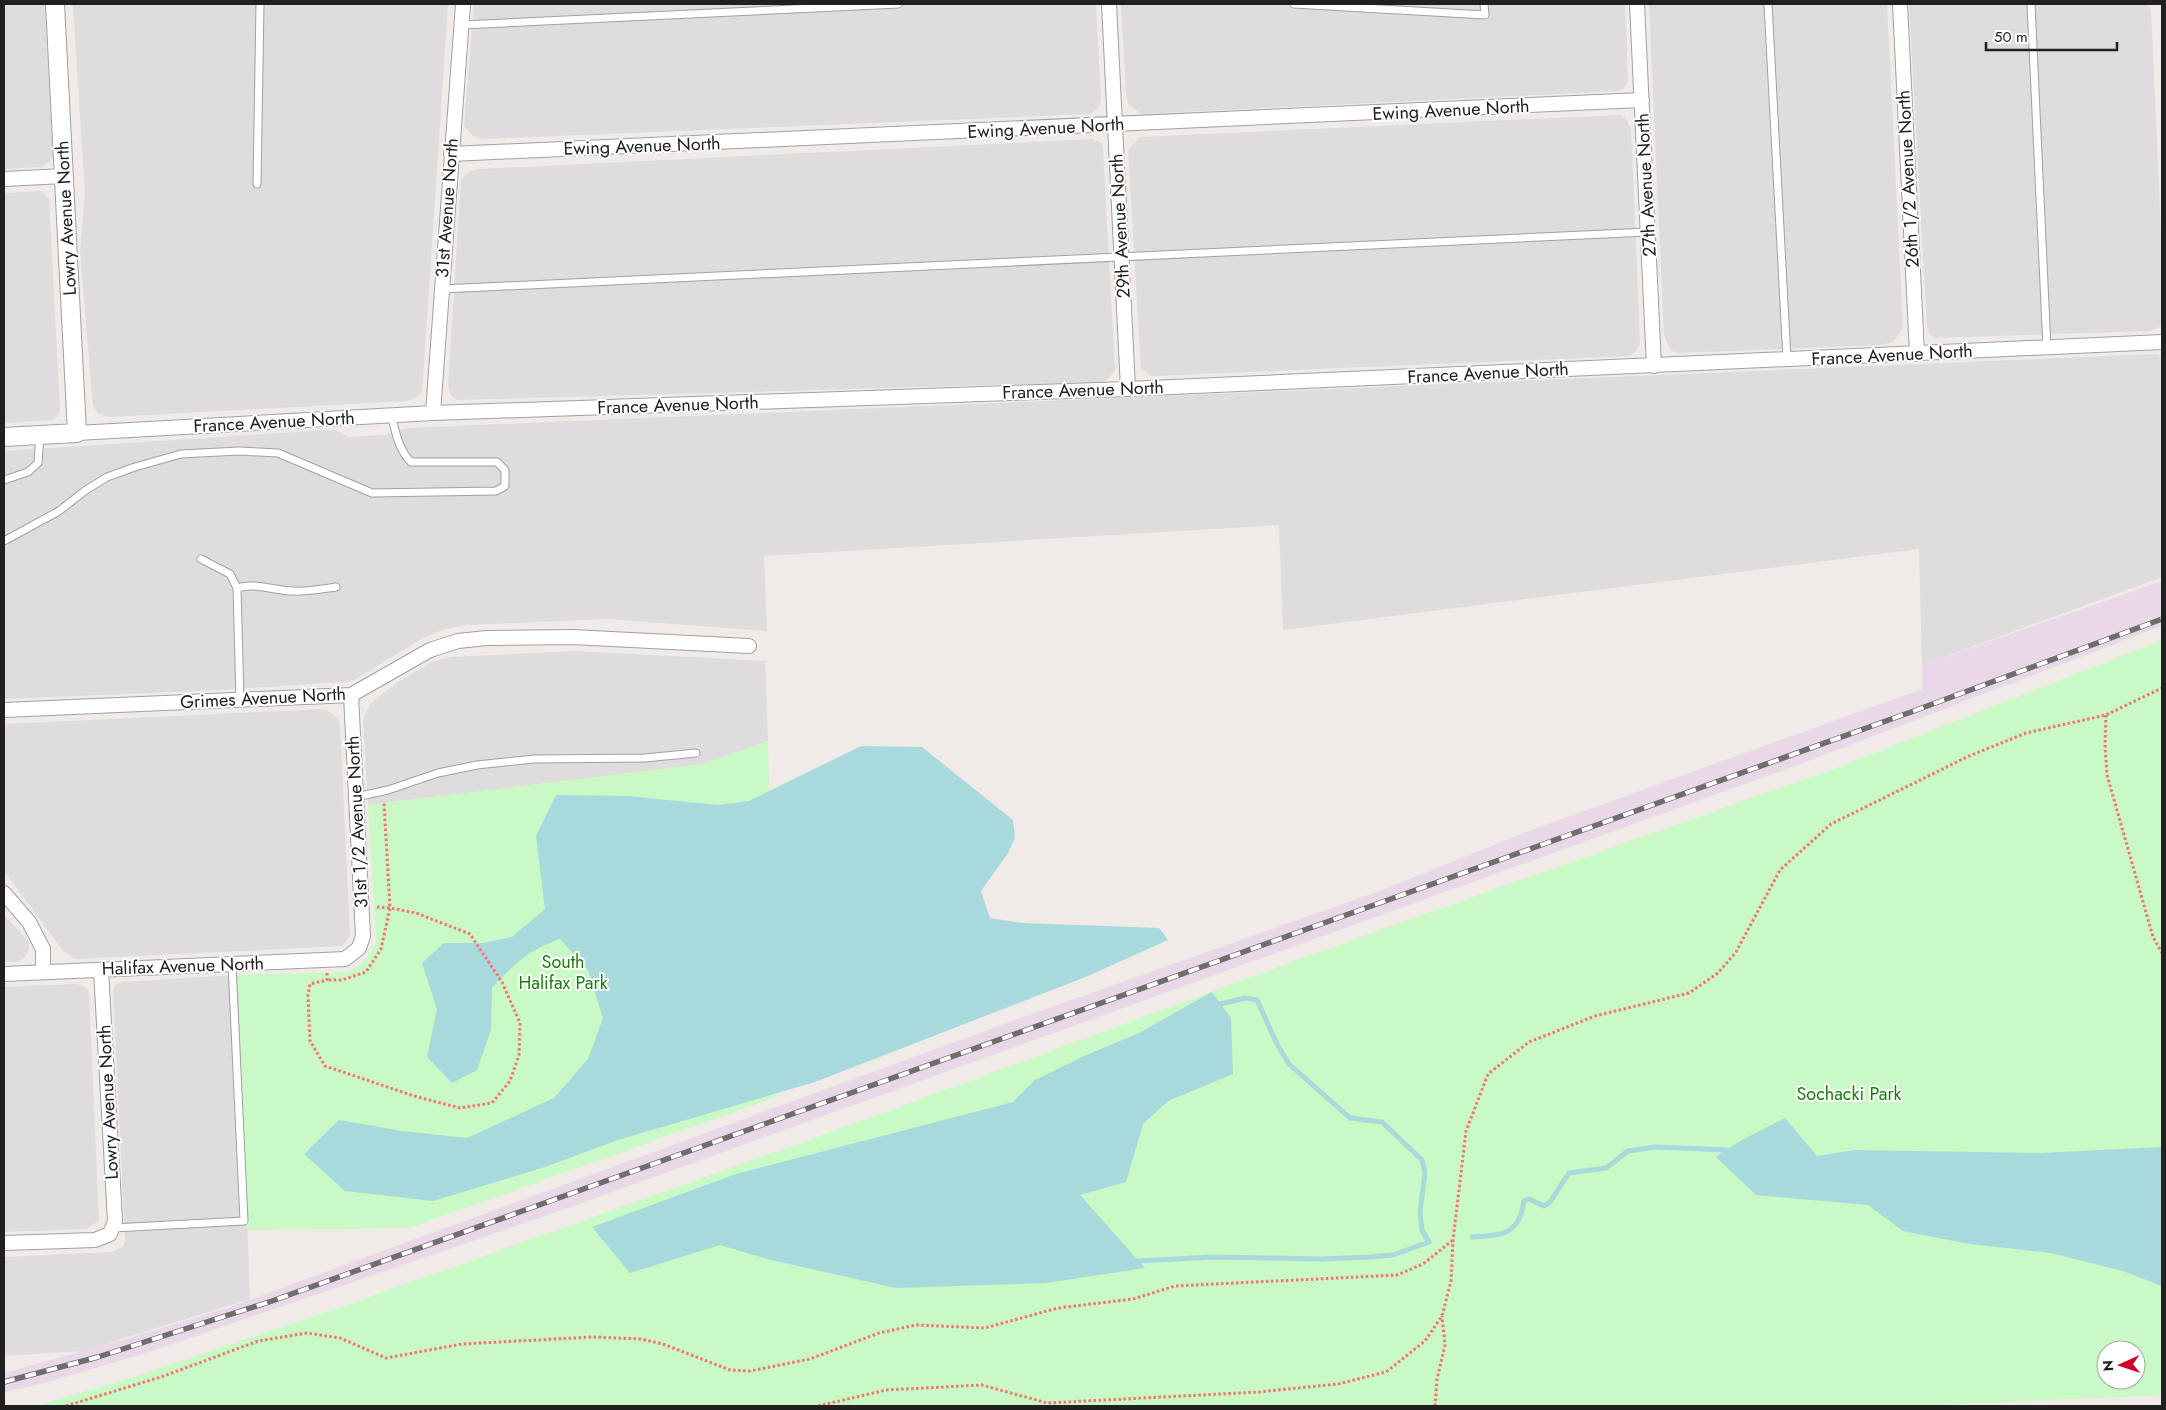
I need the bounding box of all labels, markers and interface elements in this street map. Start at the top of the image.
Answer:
scale bar [1986,20,2117,52]
text: 50 m [1994,26,2028,48]
street label: 26th 1/2 Avenue North [1890,89,1926,269]
street label: Ewing Avenue North [1372,93,1530,127]
street label: Ewing Avenue North [967,111,1125,145]
street label: 27th Avenue North [1629,112,1663,258]
street label: Ewing Avenue North [563,130,721,162]
street label: 31st Avenue North [429,137,465,279]
street label: Lowry Avenue North [49,140,83,296]
street label: 29th Avenue North [1103,153,1137,299]
street label: France Avenue North [1811,338,1973,372]
street label: France Avenue North [1407,356,1569,390]
street label: France Avenue North [1002,374,1164,406]
street label: France Avenue North [597,389,759,421]
street label: France Avenue North [193,405,355,439]
street label: Grimes Avenue North [179,681,347,715]
street label: 31st 1/2 Avenue North [339,735,375,909]
park label: South Halifax Park [518,949,608,996]
street label: Halifax Avenue North [101,950,265,982]
street label: Lowry Avenue North [91,1024,125,1180]
park label: Sochacki Park [1796,1081,1902,1107]
north arrow [2096,1340,2146,1390]
text: N [2098,1360,2118,1372]

